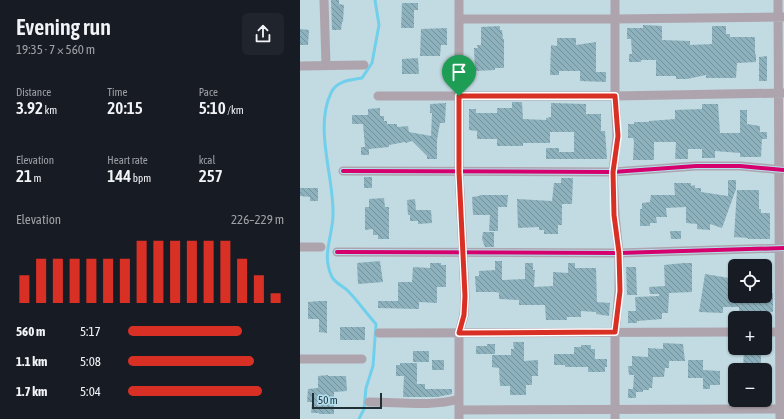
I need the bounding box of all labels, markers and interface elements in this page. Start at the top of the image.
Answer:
button: share [242,13,284,55]
text: Evening run [16,14,111,40]
text: 19:35 · 7 × 560 m [16,42,95,57]
pin [442,55,476,96]
icon: arrive [448,61,470,83]
text: Distance [16,86,51,98]
text: Time [107,86,127,98]
text: Pace [199,86,218,98]
text: 3.92 [16,98,43,118]
text: 20:15 [107,98,143,118]
text: 5:10 [199,98,226,118]
text: km [43,104,57,116]
text: /km [226,104,244,116]
text: Elevation [16,154,54,166]
text: Heart rate [107,154,148,166]
text: kcal [199,154,215,166]
text: 21 [16,166,32,186]
text: 144 [107,166,131,186]
text: 257 [199,166,223,186]
text: m [32,172,41,184]
text: bpm [131,172,151,184]
text: Elevation [16,212,61,227]
text: 226–229 m [231,212,284,227]
map controls [728,259,772,407]
button: locate [728,259,772,303]
button: + [728,311,772,355]
text: 560 m [16,324,45,339]
text: 5:17 [80,324,101,339]
text: 1.1 km [16,354,47,369]
text: 5:08 [80,354,101,369]
button: − [728,363,772,407]
text: 1.7 km [16,384,47,399]
text: 5:04 [80,384,101,399]
scale bar [312,391,382,410]
text: 50 m [318,394,338,406]

